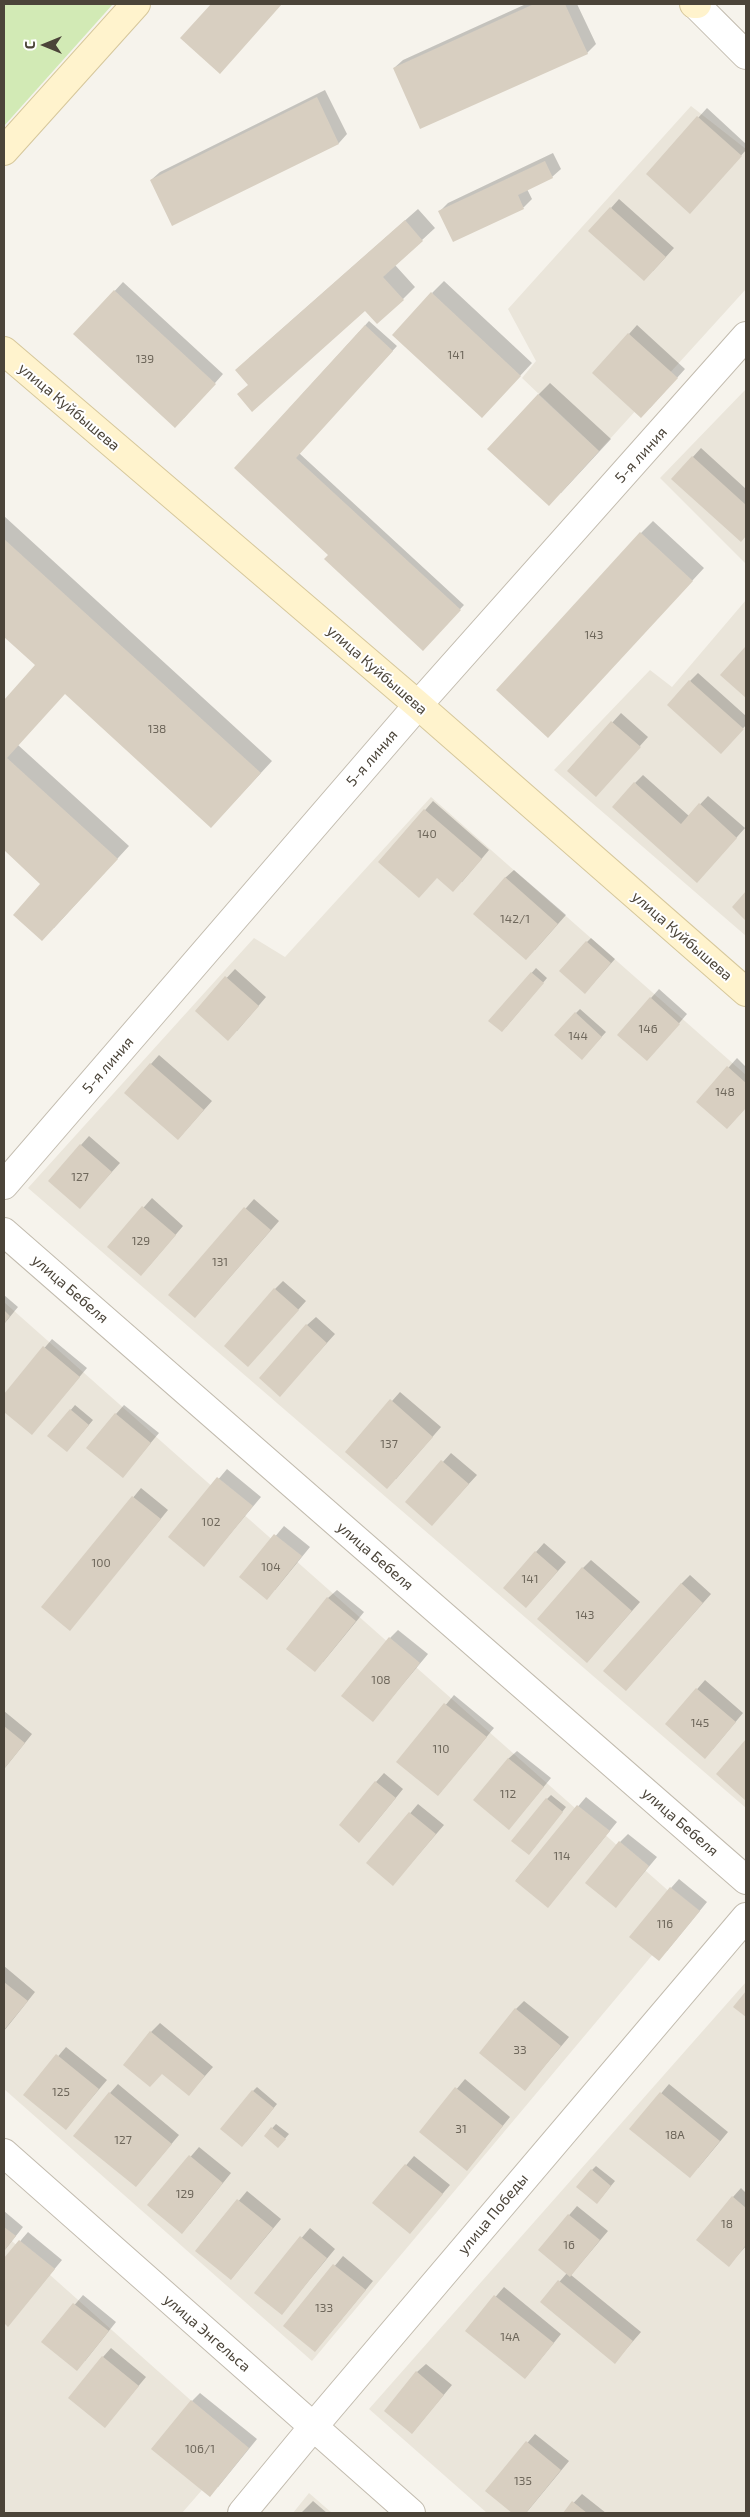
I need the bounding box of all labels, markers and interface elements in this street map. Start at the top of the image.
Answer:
north arrow [20,20,70,70]
text: С [21,41,38,49]
house number: 141 [448,348,464,362]
house number: 139 [136,352,154,366]
street label: улица Куйбышева [15,359,123,455]
street label: 5-я линия [611,423,671,487]
street label: улица Куйбышева [323,622,431,718]
house number: 143 [585,628,603,642]
house number: 138 [148,722,166,736]
street label: 5-я линия [343,726,401,790]
house number: 140 [417,827,437,841]
street label: улица Куйбышева [628,888,736,984]
house number: 142/1 [500,912,530,926]
house number: 146 [638,1022,658,1036]
house number: 144 [568,1029,588,1043]
street label: 5-я линия [79,1033,137,1097]
house number: 148 [715,1085,735,1099]
house number: 127 [71,1170,89,1184]
house number: 129 [132,1234,150,1248]
street label: улица Бебеля [28,1251,112,1327]
house number: 131 [212,1255,228,1269]
house number: 137 [380,1437,398,1451]
house number: 102 [202,1515,220,1529]
street label: улица Бебеля [333,1518,417,1594]
house number: 100 [91,1556,111,1570]
house number: 104 [261,1560,281,1574]
house number: 141 [522,1572,538,1586]
house number: 143 [576,1608,594,1622]
house number: 108 [371,1673,391,1687]
house number: 145 [691,1716,709,1730]
house number: 110 [433,1742,449,1756]
street label: улица Бебеля [638,1784,722,1860]
house number: 112 [500,1787,516,1801]
house number: 114 [554,1849,570,1863]
house number: 116 [657,1917,673,1931]
house number: 33 [513,2043,527,2057]
house number: 125 [52,2085,70,2099]
house number: 31 [455,2122,467,2136]
house number: 18А [665,2128,685,2142]
house number: 127 [114,2133,132,2147]
street label: улица Победы [454,2170,532,2258]
house number: 129 [176,2187,194,2201]
house number: 18 [721,2217,733,2231]
house number: 16 [563,2238,575,2252]
street label: улица Энгельса [160,2290,254,2376]
house number: 133 [315,2301,333,2315]
house number: 14А [500,2330,520,2344]
house number: 106/1 [185,2442,215,2456]
house number: 135 [514,2474,532,2488]

